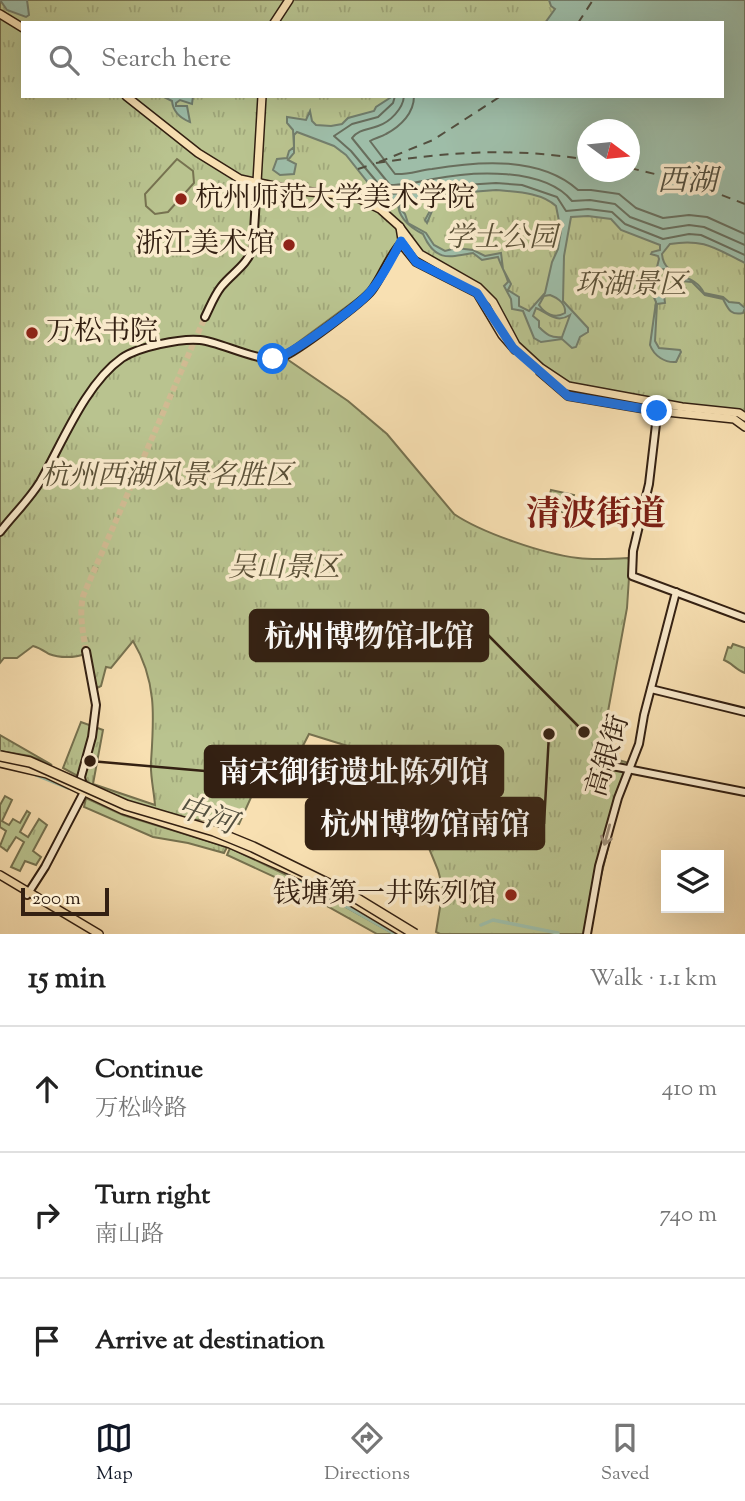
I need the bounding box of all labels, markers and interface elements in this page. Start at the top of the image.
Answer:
search box [21,21,724,98]
icon: search [45,41,83,79]
text: Search here [101,41,231,78]
north arrow [577,119,640,182]
water label: 西湖 [657,161,722,204]
place label: 杭州师范大学美术学院 [195,179,475,219]
marker: 杭州师范大学美术学院 [173,191,189,207]
park label: 学士公园 [445,219,561,259]
place label: 浙江美术馆 [135,225,275,265]
marker: 浙江美术馆 [281,237,297,253]
park label: 环湖景区 [575,266,690,306]
place label: 万松书院 [46,313,158,353]
marker: 万松书院 [24,325,40,341]
route start [257,343,288,374]
route end [641,395,672,426]
park label: 杭州西湖风景名胜区 [41,457,296,497]
district label: 清波街道 [526,491,666,542]
park label: 吴山景区 [228,549,343,589]
callout: 杭州博物馆北馆 [250,610,488,661]
text: 杭州博物馆北馆 [264,617,474,660]
street label: 高银街 [578,710,640,802]
callout: 南宋御街遗址陈列馆 [205,746,503,797]
text: 南宋御街遗址陈列馆 [219,753,489,796]
water label: 中河 [171,787,246,849]
callout: 杭州博物馆南馆 [306,798,544,849]
text: 杭州博物馆南馆 [320,805,530,848]
one-way arrow [600,823,613,846]
map controls [661,850,724,913]
button: layers [661,850,724,913]
place label: 钱塘第一井陈列馆 [273,875,497,915]
scale bar [21,885,108,917]
text: 200 m [32,886,81,913]
marker: 钱塘第一井陈列馆 [503,887,519,903]
text: 15 min [28,958,106,1001]
text: Walk · 1.1 km [590,963,717,996]
text: Continue [95,1052,203,1089]
icon: ahead [28,1070,66,1108]
text: 410 m [662,1073,717,1106]
text: 万松岭路 [95,1093,187,1126]
text: Turn right [95,1178,210,1215]
icon: right [28,1196,66,1234]
text: 740 m [660,1199,717,1232]
text: 南山路 [95,1219,164,1252]
icon: arrive [28,1322,66,1360]
text: Arrive at destination [95,1323,325,1360]
tab: Map [95,1419,133,1488]
tab: Directions [324,1419,410,1488]
tab: Saved [601,1419,650,1488]

